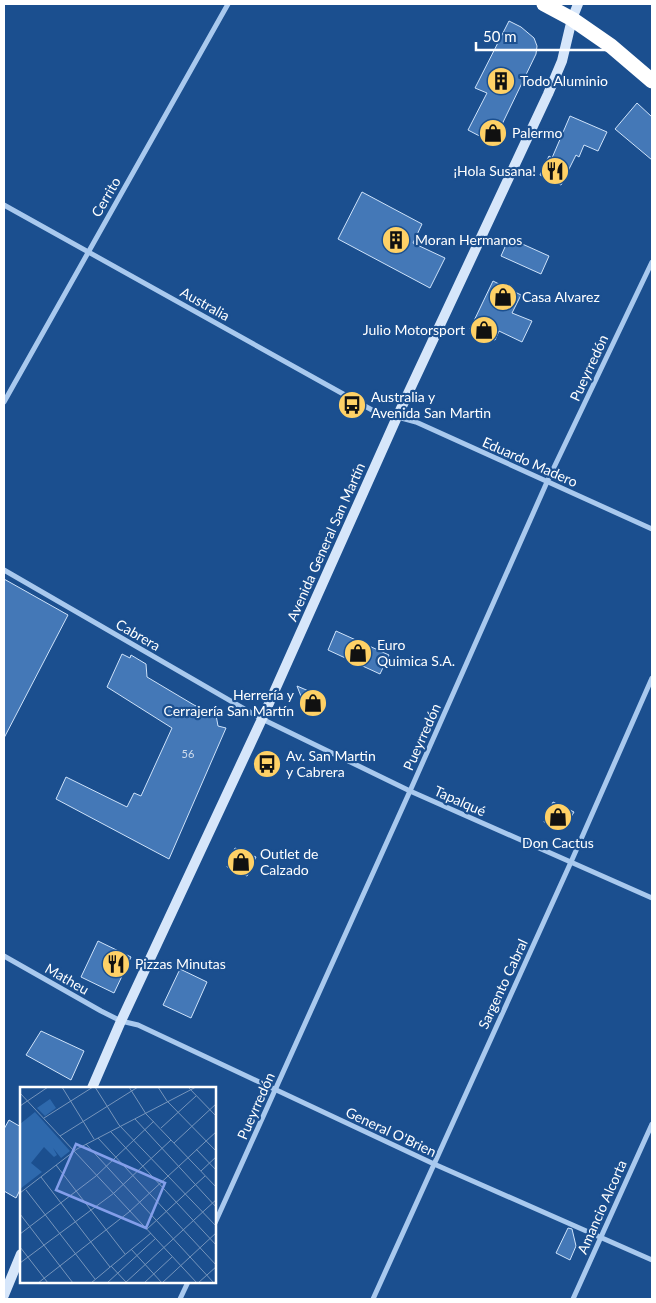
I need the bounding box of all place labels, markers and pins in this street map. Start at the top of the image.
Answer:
building icon: Todo Aluminio [486,66,516,96]
place label: Todo Aluminio [520,72,608,89]
shop icon: Palermo [478,118,508,148]
place label: Palermo [512,124,562,141]
restaurant icon: ¡Hola Susana! [540,156,570,186]
place label: ¡Hola Susana! [453,162,536,179]
building icon: Moran Hermanos [381,225,411,255]
place label: Moran Hermanos [415,231,522,248]
shop icon: Casa Alvarez [488,282,518,312]
place label: Casa Alvarez [522,288,600,305]
shop icon: Julio Motorsport [469,315,499,345]
place label: Julio Motorsport [363,321,465,338]
place label: Australia y Avenida San Martin [371,388,491,421]
bus stop icon: Australia y Avenida San Martin [337,390,367,420]
place label: Euro Quimica S.A. [377,636,455,669]
shop icon: Euro Quimica S.A. [343,638,373,668]
place label: Herrería y Cerrajería San Martín [163,686,295,719]
shop icon: Herrería y Cerrajería San Martín [298,688,328,718]
place label: Av. San Martin y Cabrera [286,747,376,780]
bus stop icon: Av. San Martin y Cabrera [252,749,282,779]
shop icon: Don Cactus [543,802,573,832]
place label: Don Cactus [522,834,594,851]
place label: Outlet de Calzado [260,845,318,878]
shop icon: Outlet de Calzado [226,847,256,877]
restaurant icon: Pizzas Minutas [101,949,131,979]
place label: Pizzas Minutas [135,955,226,972]

